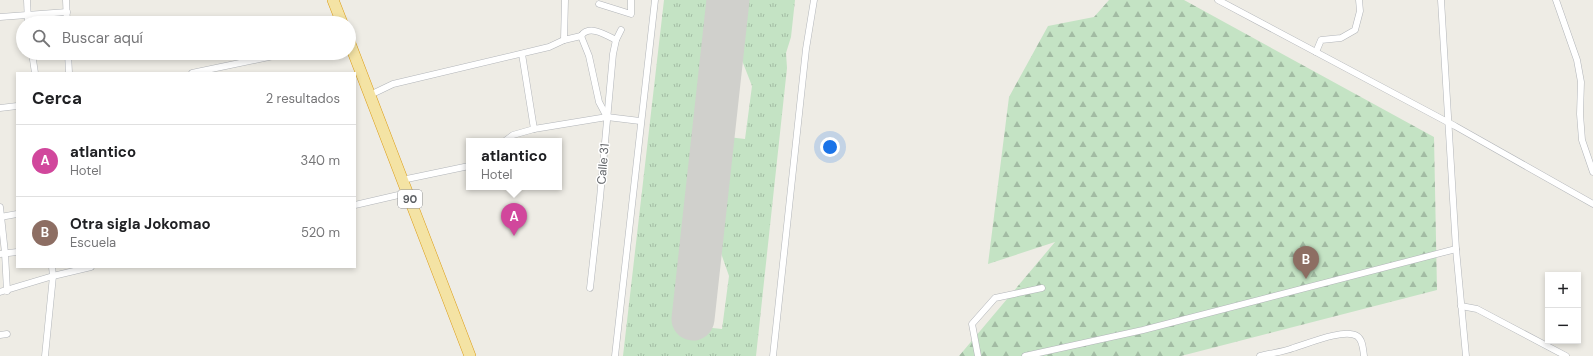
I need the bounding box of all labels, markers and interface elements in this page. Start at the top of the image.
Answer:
search box [16,16,356,60]
icon: search [30,27,52,49]
text: Buscar aquí [62,28,143,48]
text: Cerca [32,87,82,109]
text: 2 resultados [266,90,340,107]
your location [820,137,840,157]
popup [466,138,562,190]
text: atlantico [70,142,136,162]
street label: Calle 31 [593,143,613,185]
text: atlantico [481,146,547,166]
text: A [40,152,50,169]
text: 340 m [300,152,340,169]
text: Hotel [70,162,102,179]
text: Hotel [481,166,512,183]
road number: 90 [398,190,422,208]
pin: A [501,203,527,236]
text: Otra sigla Jokomao [70,214,211,234]
text: B [41,224,49,241]
text: 520 m [301,224,340,241]
text: Escuela [70,234,116,251]
pin: B [1293,246,1319,279]
map controls [1545,272,1581,344]
button: + [1545,272,1581,308]
button: − [1545,308,1581,344]

